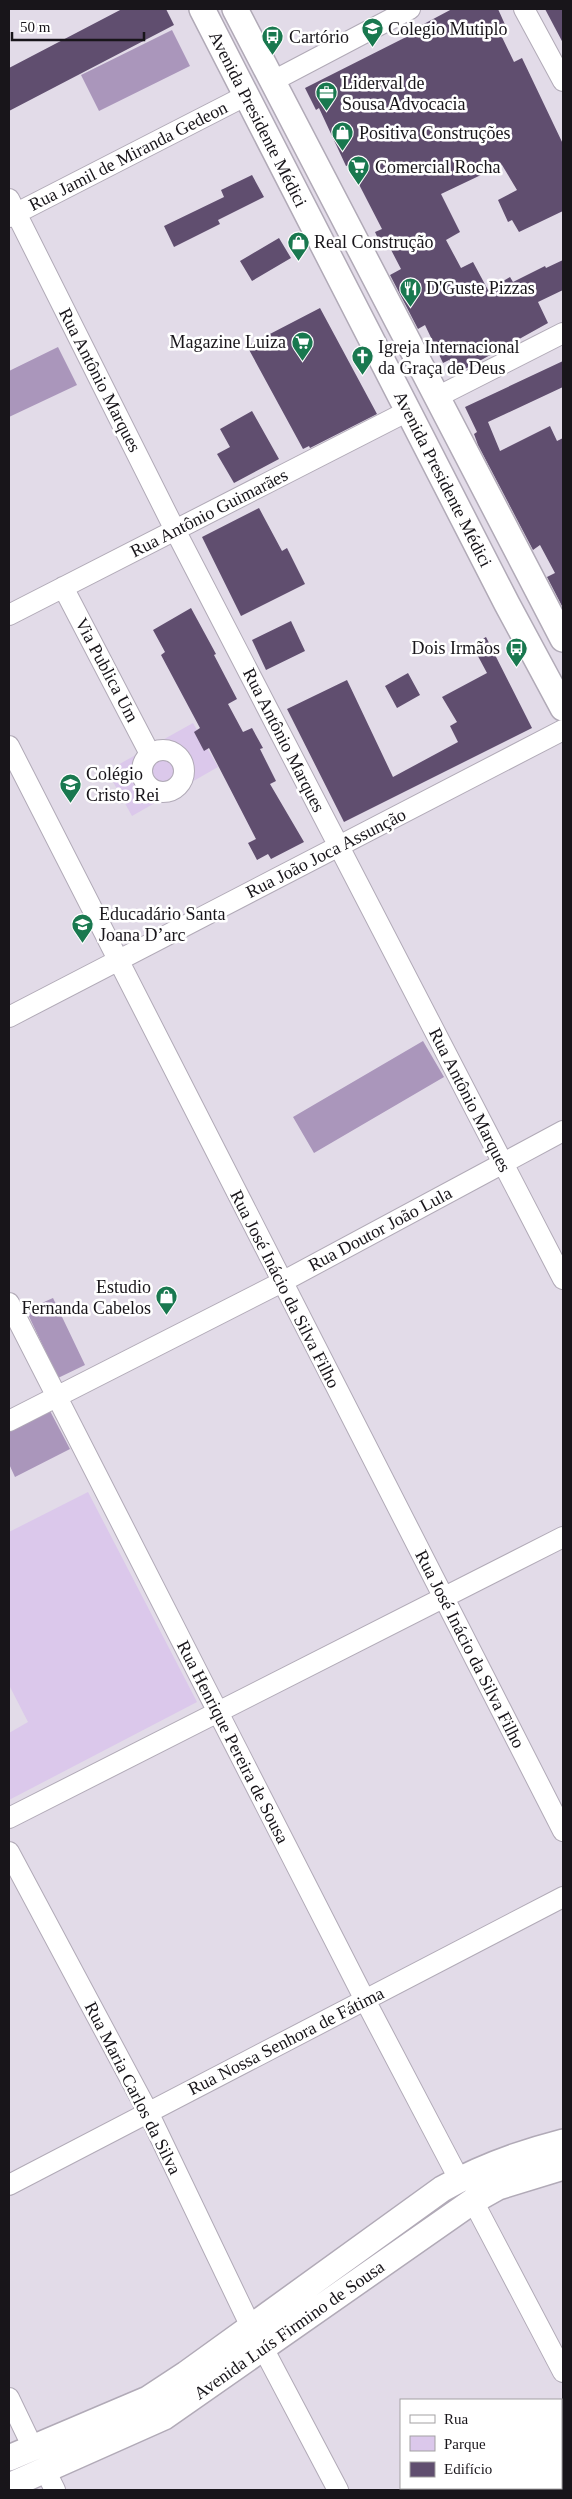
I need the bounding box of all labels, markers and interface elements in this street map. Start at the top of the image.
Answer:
scale bar [12,10,145,42]
school or university icon: Colegio Mutiplo [360,17,384,48]
text: 50 m [20,19,51,35]
place label: Colegio Mutiplo [388,19,508,39]
bus stop icon: Cartório [261,25,285,56]
place label: Cartório [289,27,349,47]
street label: Avenida Presidente Médici [205,28,311,210]
place label: Liderval de Sousa Advocacia [342,73,465,114]
office icon: Liderval de Sousa Advocacia [314,81,338,112]
street label: Rua Jamil de Miranda Gedeon [25,97,231,215]
shop icon: Positiva Construções [331,121,355,152]
place label: Positiva Construções [359,123,511,143]
supermarket icon: Comercial Rocha [347,155,371,186]
place label: Comercial Rocha [375,157,500,177]
shop icon: Real Construção [286,230,310,261]
place label: Real Construção [314,232,433,252]
restaurant icon: D'Guste Pizzas [398,276,422,307]
place label: D'Guste Pizzas [426,278,535,298]
street label: Rua Antônio Marques [55,305,145,455]
supermarket icon: Magazine Luiza [290,330,314,361]
place label: Magazine Luiza [170,332,286,352]
place label: Igreja Internacional da Graça de Deus [378,337,519,378]
church icon: Igreja Internacional da Graça de Deus [350,345,374,376]
street label: Avenida Presidente Médici [390,388,496,570]
street label: Rua Antônio Guimarães [127,465,291,561]
street label: Via Publica Um [71,615,143,725]
bus stop icon: Dois Irmãos [504,636,528,667]
place label: Dois Irmãos [412,638,500,658]
street label: Rua Antônio Marques [239,665,329,815]
place label: Colégio Cristo Rei [86,764,160,805]
school or university icon: Colégio Cristo Rei [58,772,82,803]
street label: Rua João Joca Assunção [243,804,409,902]
place label: Educadário Santa Joana D’arc [99,904,225,945]
school or university icon: Educadário Santa Joana D’arc [71,912,95,943]
street label: Rua Antônio Marques [425,1025,515,1175]
street label: Rua Doutor João Lula [305,1183,455,1275]
street label: Rua José Inácio da Silva Filho [226,1187,344,1391]
place label: Estudio Fernanda Cabelos [22,1277,151,1318]
shop icon: Estudio Fernanda Cabelos [155,1285,179,1316]
street label: Rua José Inácio da Silva Filho [411,1547,529,1751]
street label: Rua Henrique Pereira de Sousa [173,1637,293,1847]
street label: Rua Nossa Senhora de Fátima [185,1983,387,2099]
street label: Rua Maria Carlos da Silva [81,1998,185,2178]
street label: Avenida Luís Firmino de Sousa [190,2257,388,2403]
legend [400,2399,562,2489]
text: Rua [444,2411,469,2427]
text: Parque [444,2436,486,2452]
text: Edifício [444,2461,492,2477]

